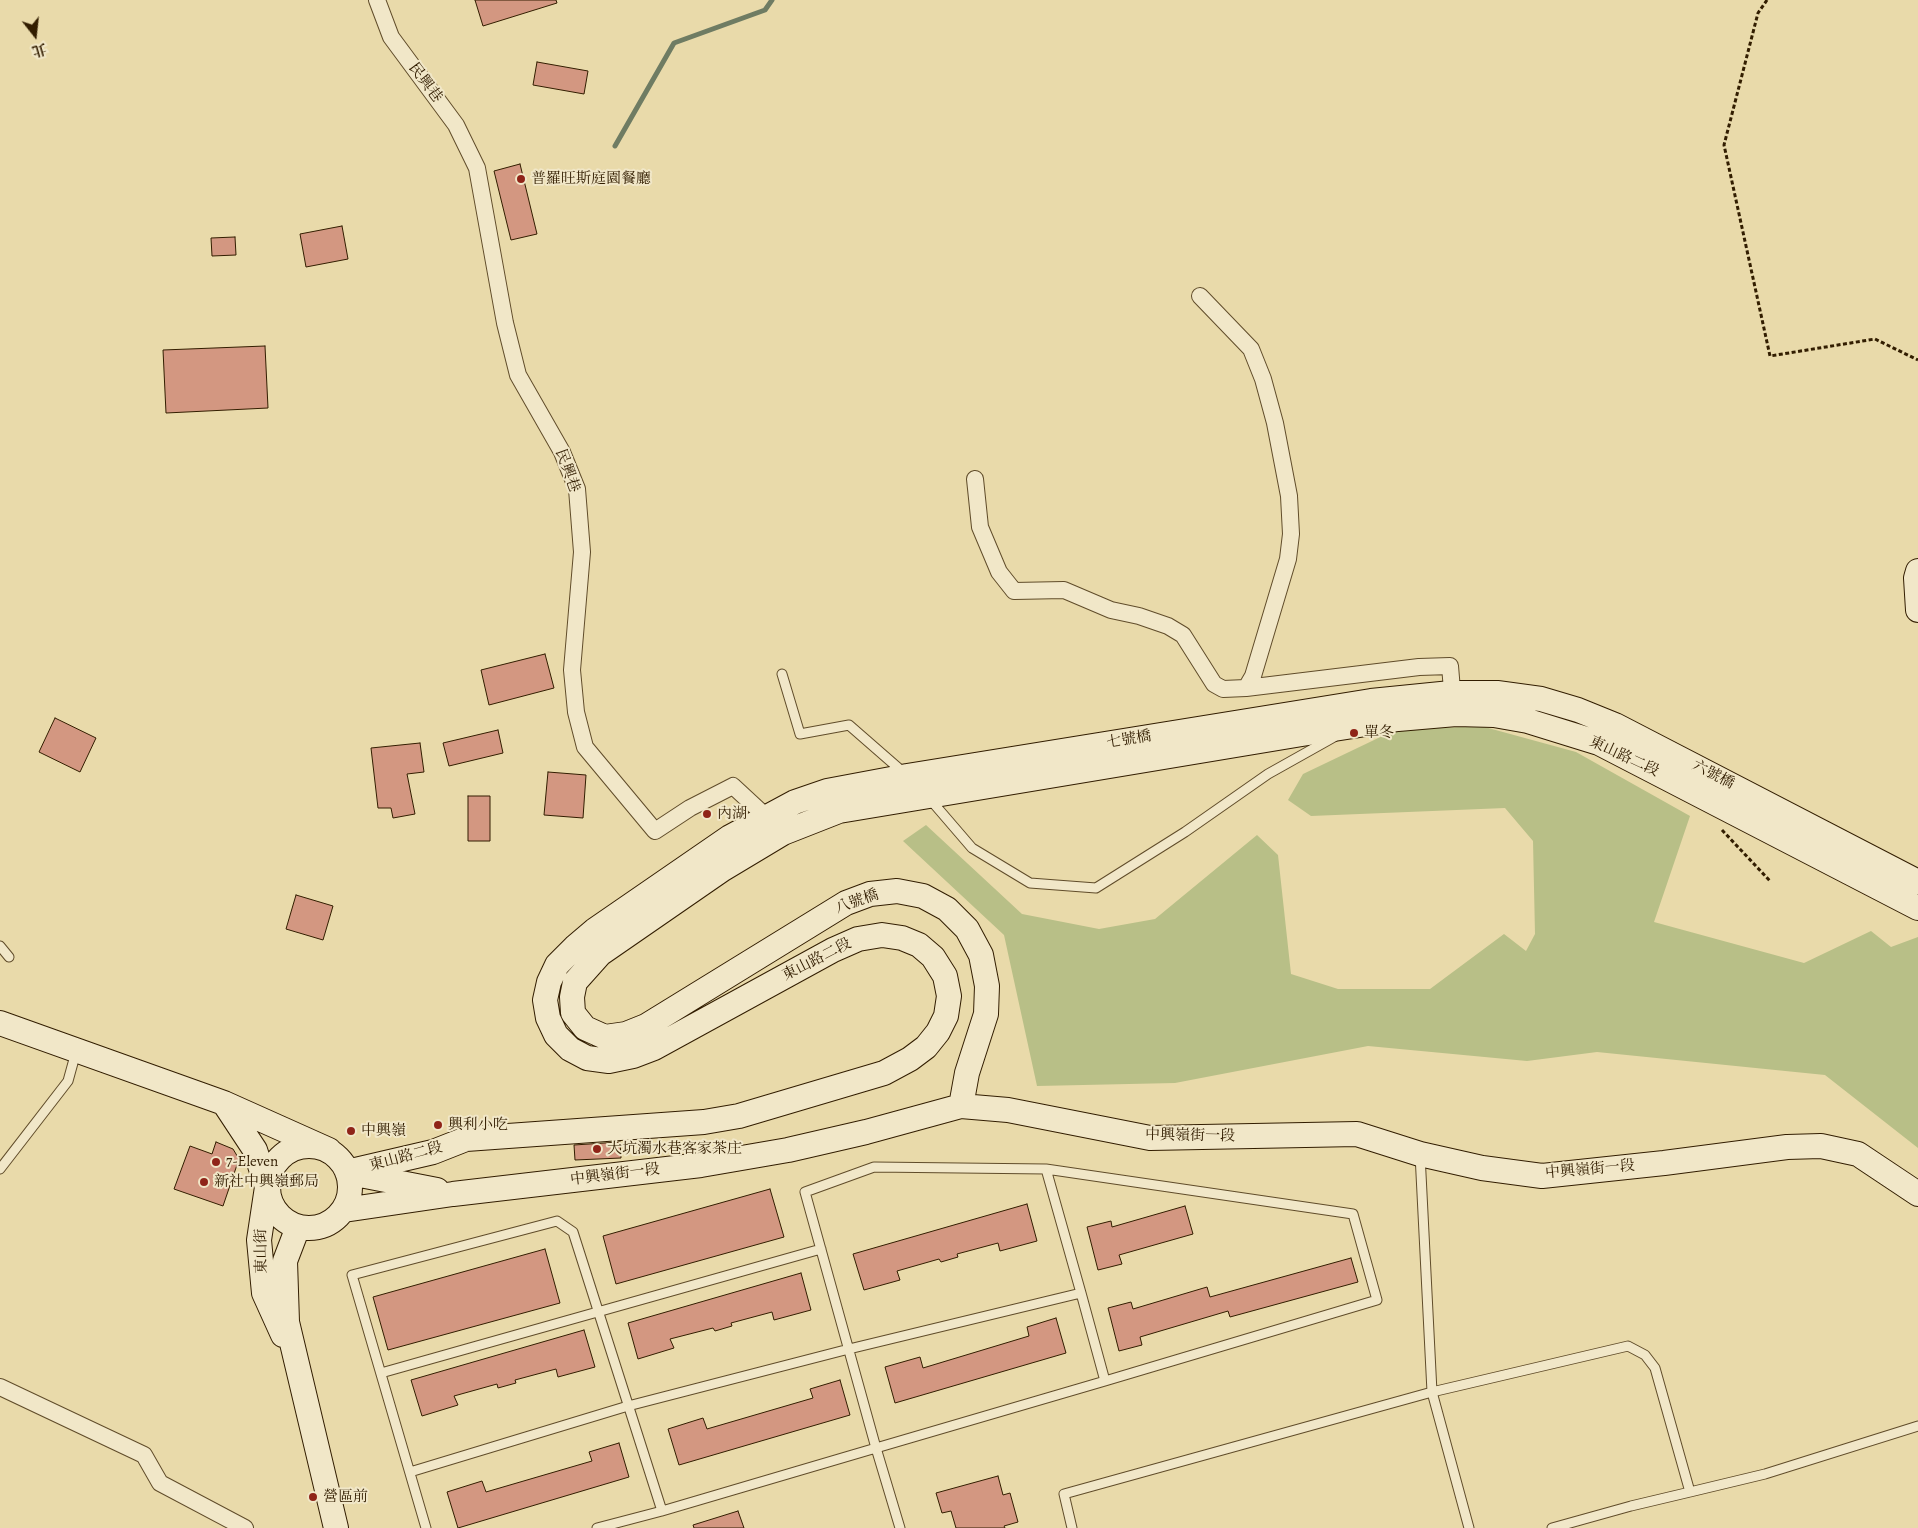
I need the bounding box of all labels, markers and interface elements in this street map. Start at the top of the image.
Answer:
north arrow [10,10,60,60]
text: 北 [30,39,49,61]
street label: 民興巷 [404,60,446,106]
place label: 普羅旺斯庭園餐廳 [531,170,651,188]
marker: 普羅旺斯庭園餐廳 [515,173,527,185]
street label: 民興巷 [551,447,583,495]
place label: 單冬 [1364,724,1394,742]
marker: 單冬 [1348,727,1360,739]
street label: 七號橋 [1105,728,1153,752]
street label: 東山路二段 [1586,733,1662,781]
street label: 六號橋 [1689,757,1737,793]
place label: 內湖 [717,805,747,823]
marker: 內湖 [701,808,713,820]
street label: 八號橋 [833,886,881,918]
street label: 東山路二段 [780,935,854,985]
place label: 興利小吃 [448,1116,508,1134]
marker: 興利小吃 [432,1119,444,1131]
place label: 中興嶺 [361,1122,406,1140]
marker: 中興嶺 [345,1125,357,1137]
street label: 中興嶺街一段 [1145,1126,1235,1146]
street label: 東山路二段 [367,1139,445,1175]
place label: 大坑濁水巷客家茶庄 [607,1140,742,1158]
marker: 大坑濁水巷客家茶庄 [591,1143,603,1155]
place label: 7-Eleven [226,1153,278,1171]
marker: 7-Eleven [210,1156,222,1168]
street label: 中興嶺街一段 [1544,1157,1636,1183]
street label: 中興嶺街一段 [569,1161,661,1189]
place label: 新社中興嶺郵局 [214,1173,319,1191]
marker: 新社中興嶺郵局 [198,1176,210,1188]
street label: 東山街 [253,1228,271,1274]
place label: 營區前 [323,1488,368,1506]
marker: 營區前 [307,1491,319,1503]

